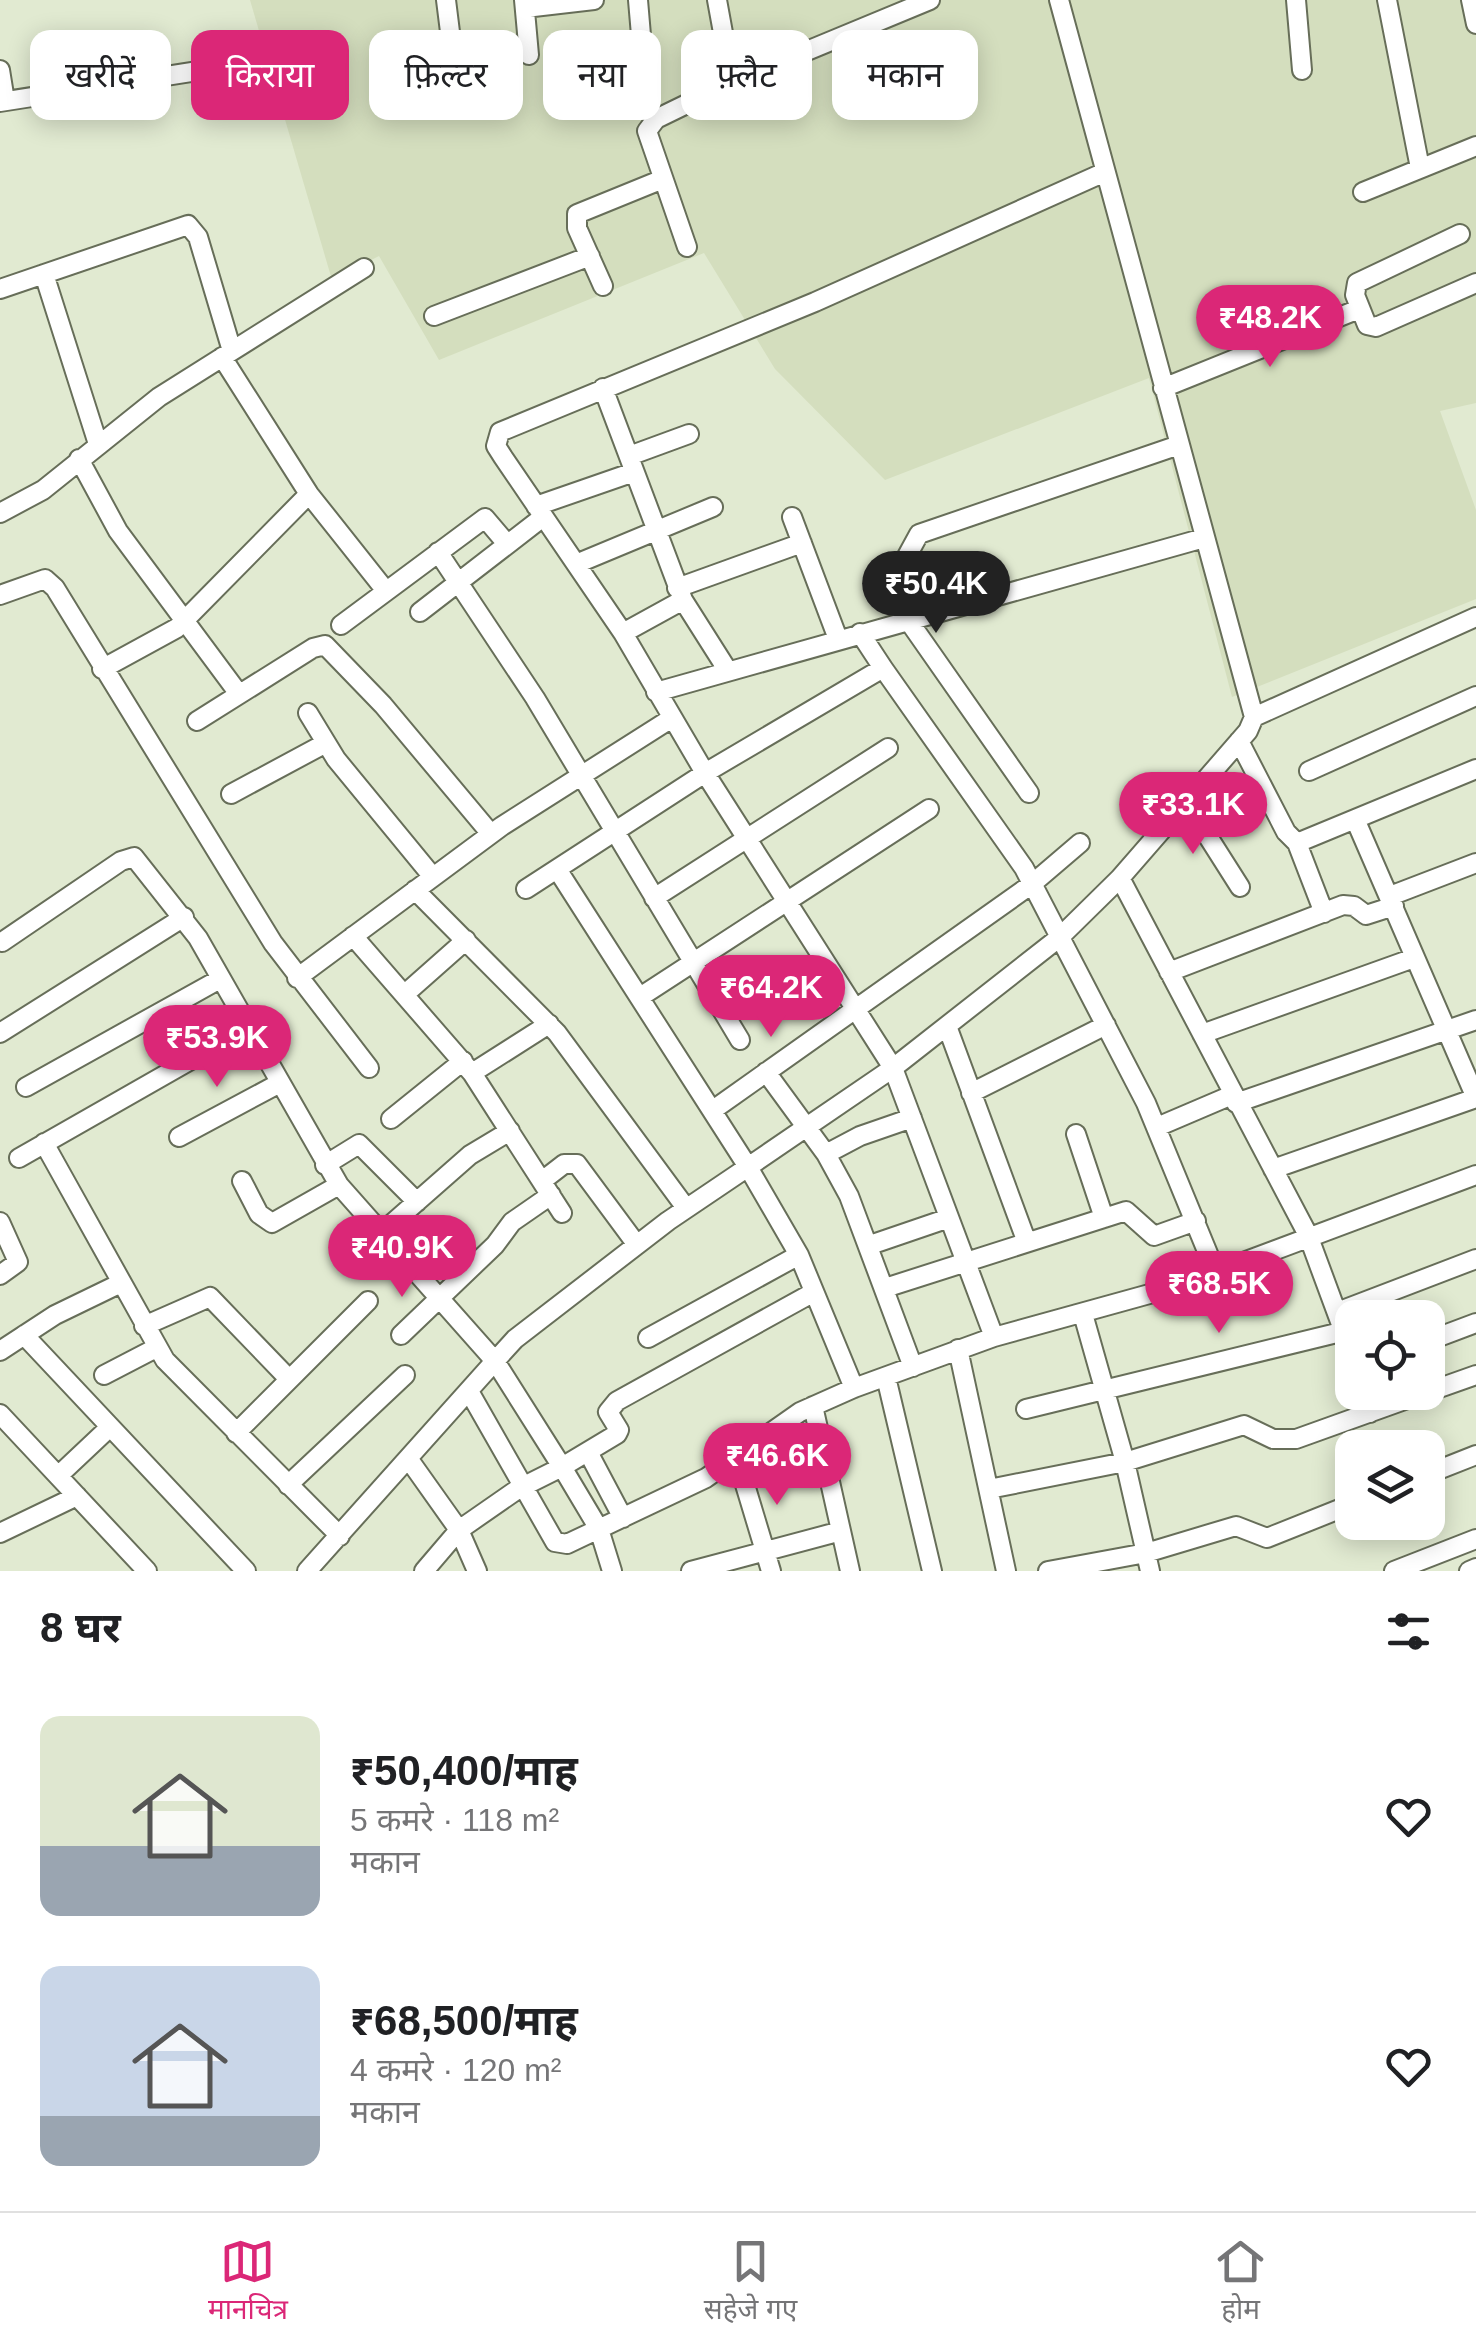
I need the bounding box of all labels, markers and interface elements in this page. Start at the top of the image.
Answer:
chip: खरीदें [30,30,171,120]
chip: किराया [191,30,349,120]
chip: फ़िल्टर [369,30,523,120]
chip: नया [543,30,661,120]
chip: फ़्लैट [681,30,812,120]
chip: मकान [832,30,978,120]
pin: ₹48.2K [1189,285,1351,370]
text: ₹48.2K [1218,299,1322,335]
pin: ₹50.4K [855,551,1017,636]
text: ₹50.4K [884,565,988,601]
pin: ₹33.1K [1112,772,1274,857]
text: ₹33.1K [1141,786,1245,822]
pin: ₹64.2K [690,955,852,1040]
text: ₹64.2K [719,969,823,1005]
pin: ₹53.9K [136,1005,298,1090]
text: ₹53.9K [165,1019,269,1055]
pin: ₹40.9K [321,1215,483,1300]
text: ₹40.9K [350,1229,454,1265]
pin: ₹68.5K [1138,1251,1300,1336]
text: ₹68.5K [1167,1265,1271,1301]
map controls [1335,1300,1445,1540]
button: locate [1335,1300,1445,1410]
pin: ₹46.6K [696,1423,858,1508]
button: layers [1335,1430,1445,1540]
text: ₹46.6K [725,1437,829,1473]
text: 8 घर [40,1604,121,1651]
icon: filters [1381,1604,1436,1659]
text: ₹50,400/माह [350,1747,578,1794]
icon: home [120,1756,240,1876]
icon: heart [1381,1789,1436,1844]
text: 5 कमरे · 118 m² [350,1802,559,1838]
text: मकान [350,1844,420,1880]
text: ₹68,500/माह [350,1997,578,2044]
icon: home [120,2006,240,2126]
icon: heart [1381,2039,1436,2094]
text: 4 कमरे · 120 m² [350,2052,562,2088]
text: मकान [350,2094,420,2130]
tab: मानचित्र [208,2234,288,2330]
tab: सहेजे गए [704,2234,797,2330]
tab: होम [1213,2234,1268,2330]

